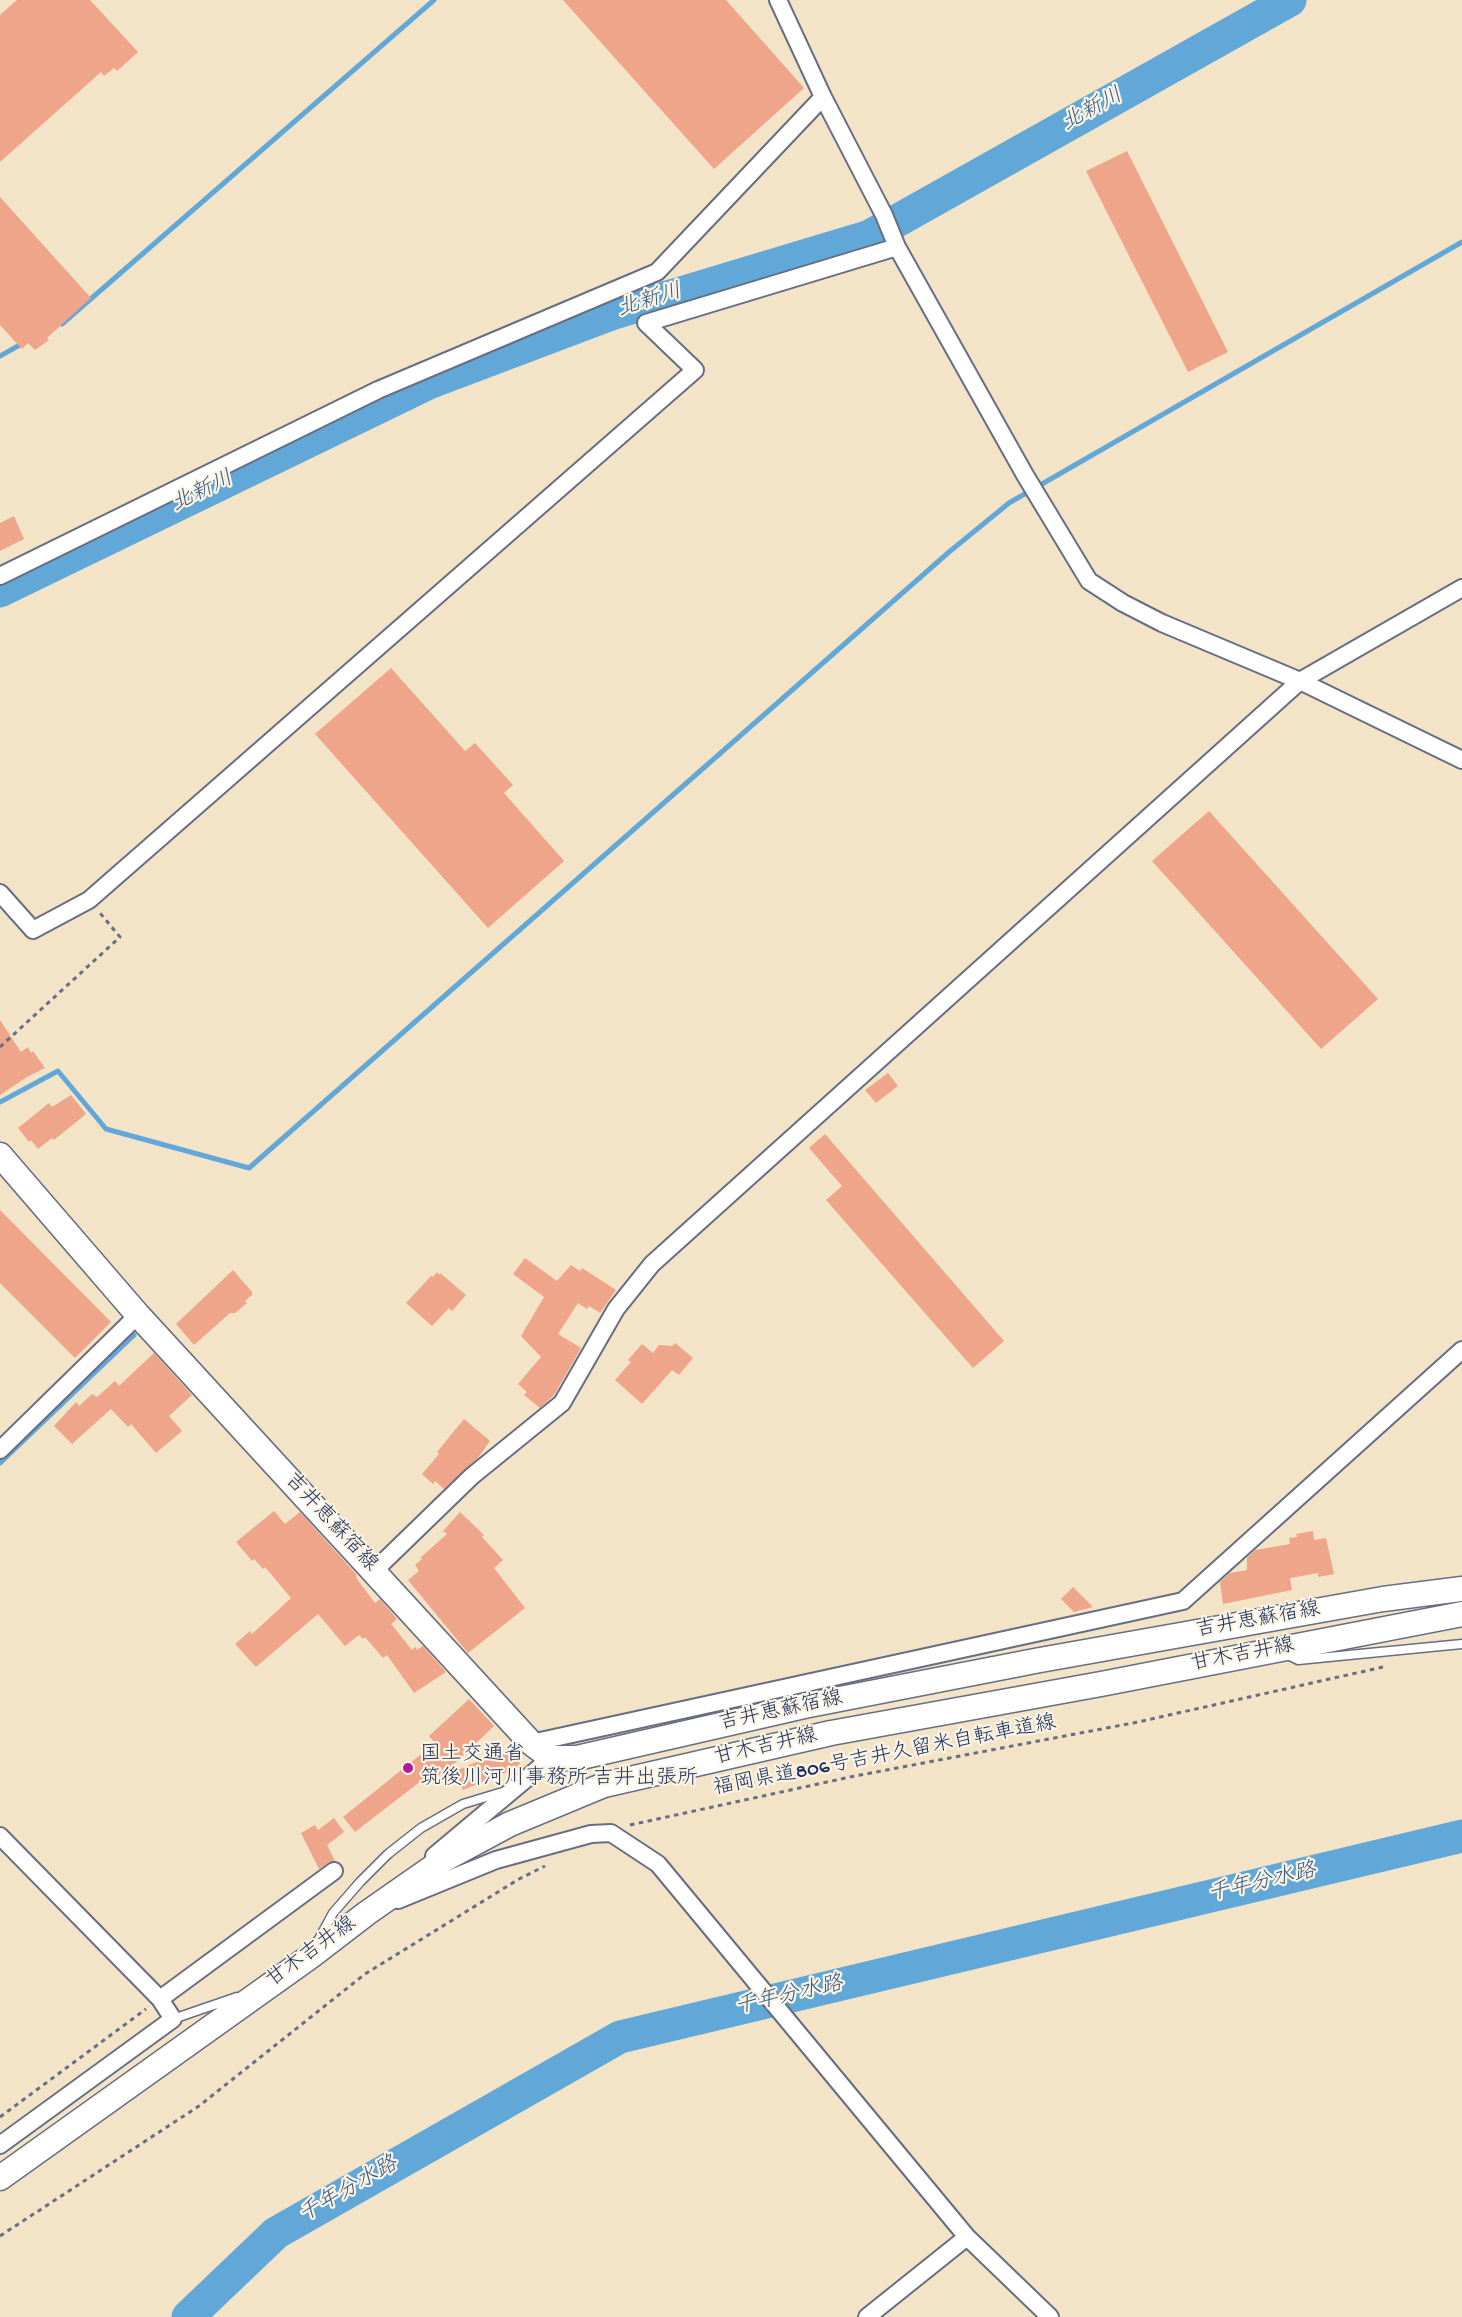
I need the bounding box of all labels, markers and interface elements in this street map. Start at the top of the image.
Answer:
water label: 北新川 [1058,83,1128,139]
water label: 北新川 [615,280,685,324]
water label: 北新川 [168,467,238,519]
street label: 吉井恵蘇宿線 [278,1468,382,1578]
street label: 吉井恵蘇宿線 [1194,1598,1322,1644]
street label: 甘木吉井線 [1189,1634,1297,1678]
street label: 吉井恵蘇宿線 [717,1687,845,1737]
street label: 福岡県道806号吉井久留米自転車道線 [711,1711,1059,1803]
street label: 甘木吉井線 [712,1724,820,1772]
place label: 国土交通省 筑後川河川事務所 吉井出張所 [420,1743,698,1793]
marker: 国土交通省 筑後川河川事務所 吉井出張所 [401,1761,415,1775]
water label: 千年分水路 [1205,1859,1319,1909]
street label: 甘木吉井線 [262,1912,362,1994]
water label: 千年分水路 [732,1972,846,2022]
water label: 千年分水路 [295,2152,403,2230]

